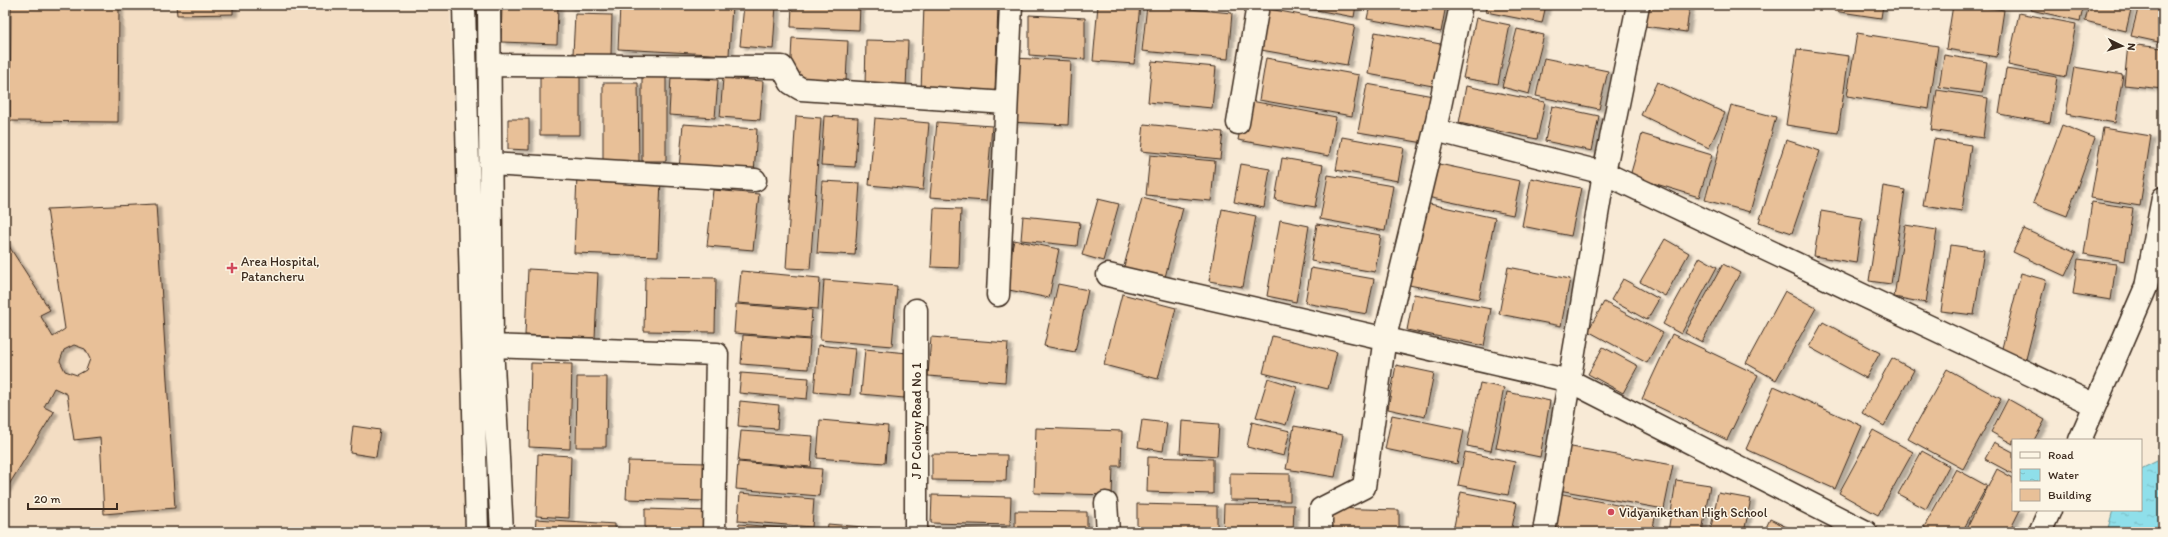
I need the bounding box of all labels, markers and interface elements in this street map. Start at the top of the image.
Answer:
north arrow [2102,26,2142,66]
text: N [2125,43,2138,51]
place label: Area Hospital, Patancheru [241,254,320,284]
marker: Area Hospital, Patancheru [226,262,238,274]
street label: J P Colony Road No 1 [909,363,924,479]
legend [2012,439,2142,511]
text: Road [2048,448,2074,462]
text: Water [2048,468,2079,482]
scale bar [28,485,117,511]
text: Building [2048,488,2092,502]
text: 20 m [34,492,61,506]
place label: Vidyanikethan High School [1619,505,1768,520]
marker: Vidyanikethan High School [1606,507,1616,517]

